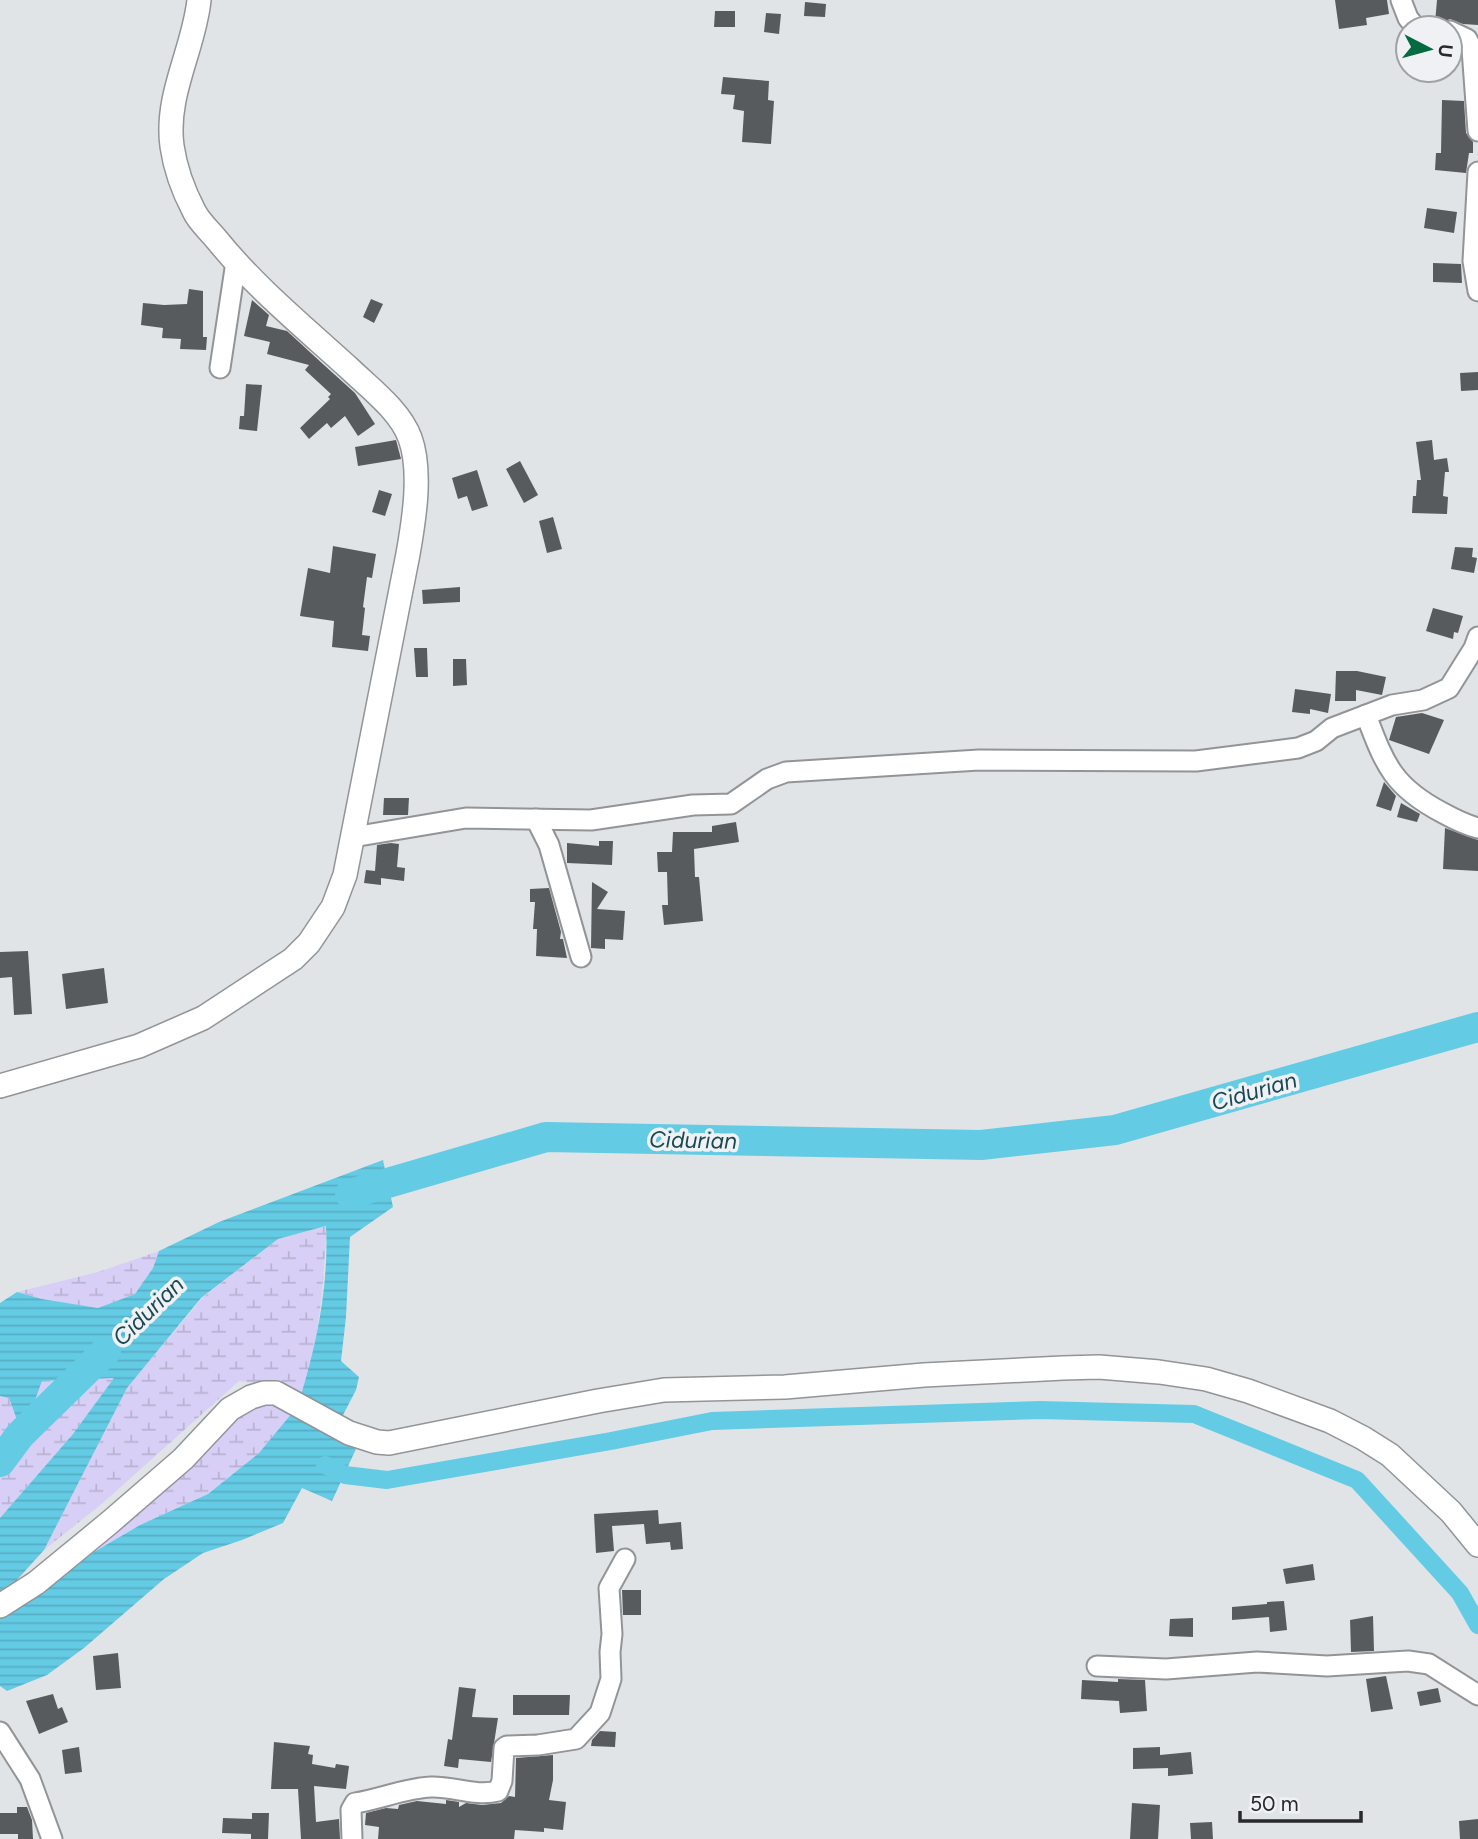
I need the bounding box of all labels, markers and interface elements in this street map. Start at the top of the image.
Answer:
north arrow [1394,14,1464,84]
text: U [1433,43,1458,59]
water label: Cidurian [1208,1065,1300,1117]
water label: Cidurian [649,1125,737,1155]
water label: Cidurian [107,1270,189,1352]
scale bar [1240,1780,1361,1824]
text: 50 m [1250,1791,1299,1816]

